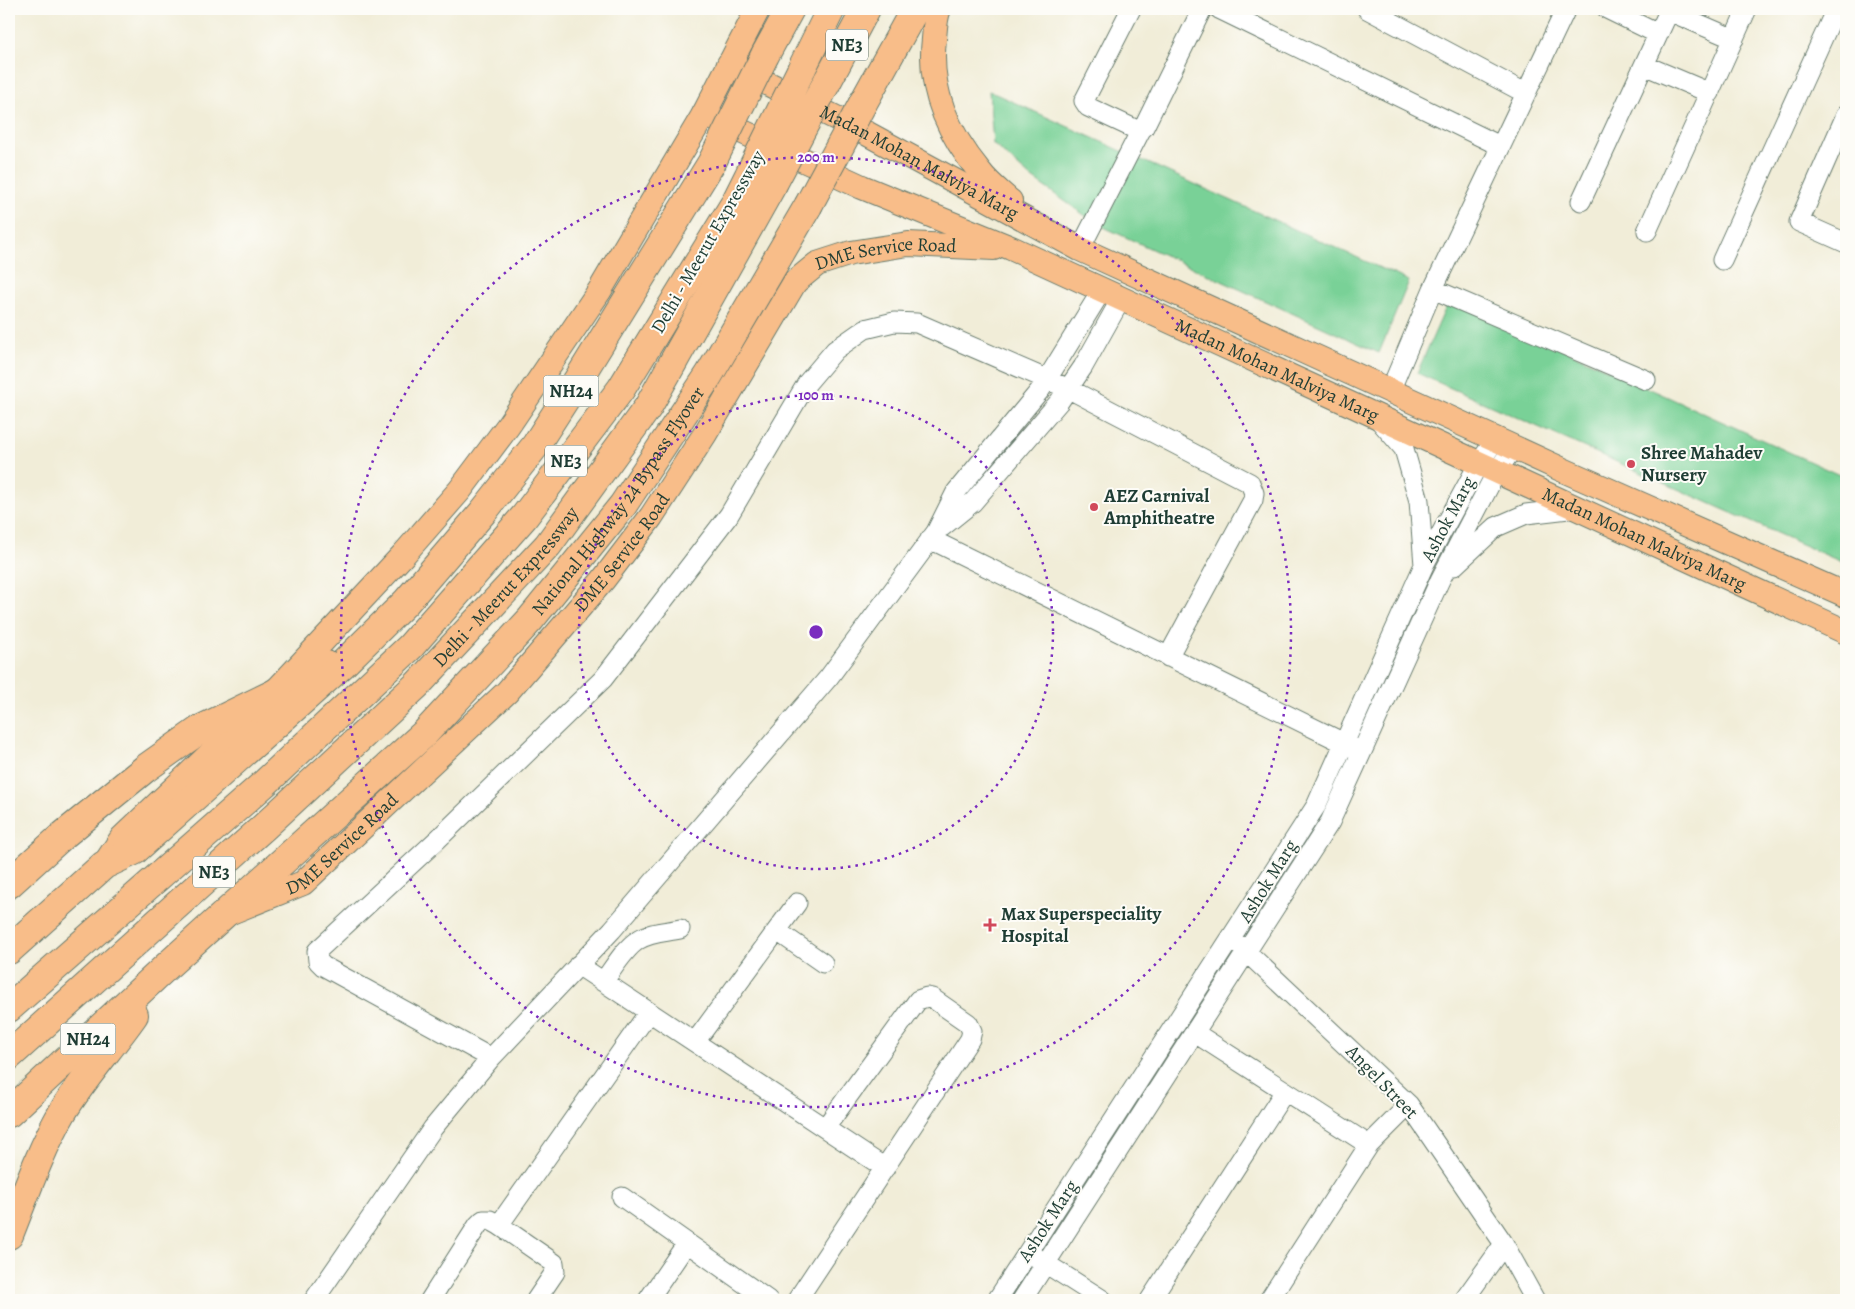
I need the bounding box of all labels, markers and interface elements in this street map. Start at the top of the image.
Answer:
road number: NE3 [826,30,868,60]
street label: Madan Mohan Malviya Marg [815,99,1023,226]
street label: Delhi - Meerut Expressway [645,145,771,338]
text: 200 m [797,147,835,167]
street label: DME Service Road [811,231,958,277]
street label: Madan Mohan Malviya Marg [1171,312,1384,429]
road number: NH24 [544,376,598,406]
street label: National Highway 24 Bypass Flyover [526,381,711,621]
text: 100 m [798,385,834,405]
place label: Shree Mahadev Nursery [1641,440,1763,488]
road number: NE3 [545,446,587,476]
marker: Shree Mahadev Nursery [1625,458,1637,470]
street label: Ashok Marg [1414,471,1482,567]
street label: Madan Mohan Malviya Marg [1538,481,1751,598]
place label: AEZ Carnival Amphitheatre [1103,483,1215,531]
street label: DME Service Road [568,487,677,618]
street label: Delhi - Meerut Expressway [427,501,585,673]
marker: AEZ Carnival Amphitheatre [1088,501,1100,513]
centre of rings [807,623,825,641]
street label: DME Service Road [282,787,405,902]
street label: Ashok Marg [1232,834,1304,928]
road number: NE3 [193,856,235,888]
place label: Max Superspeciality Hospital [1001,901,1163,949]
marker: Max Superspeciality Hospital [983,918,997,932]
road number: NH24 [61,1024,116,1054]
street label: Angel Street [1339,1038,1424,1125]
street label: Ashok Marg [1011,1174,1085,1268]

